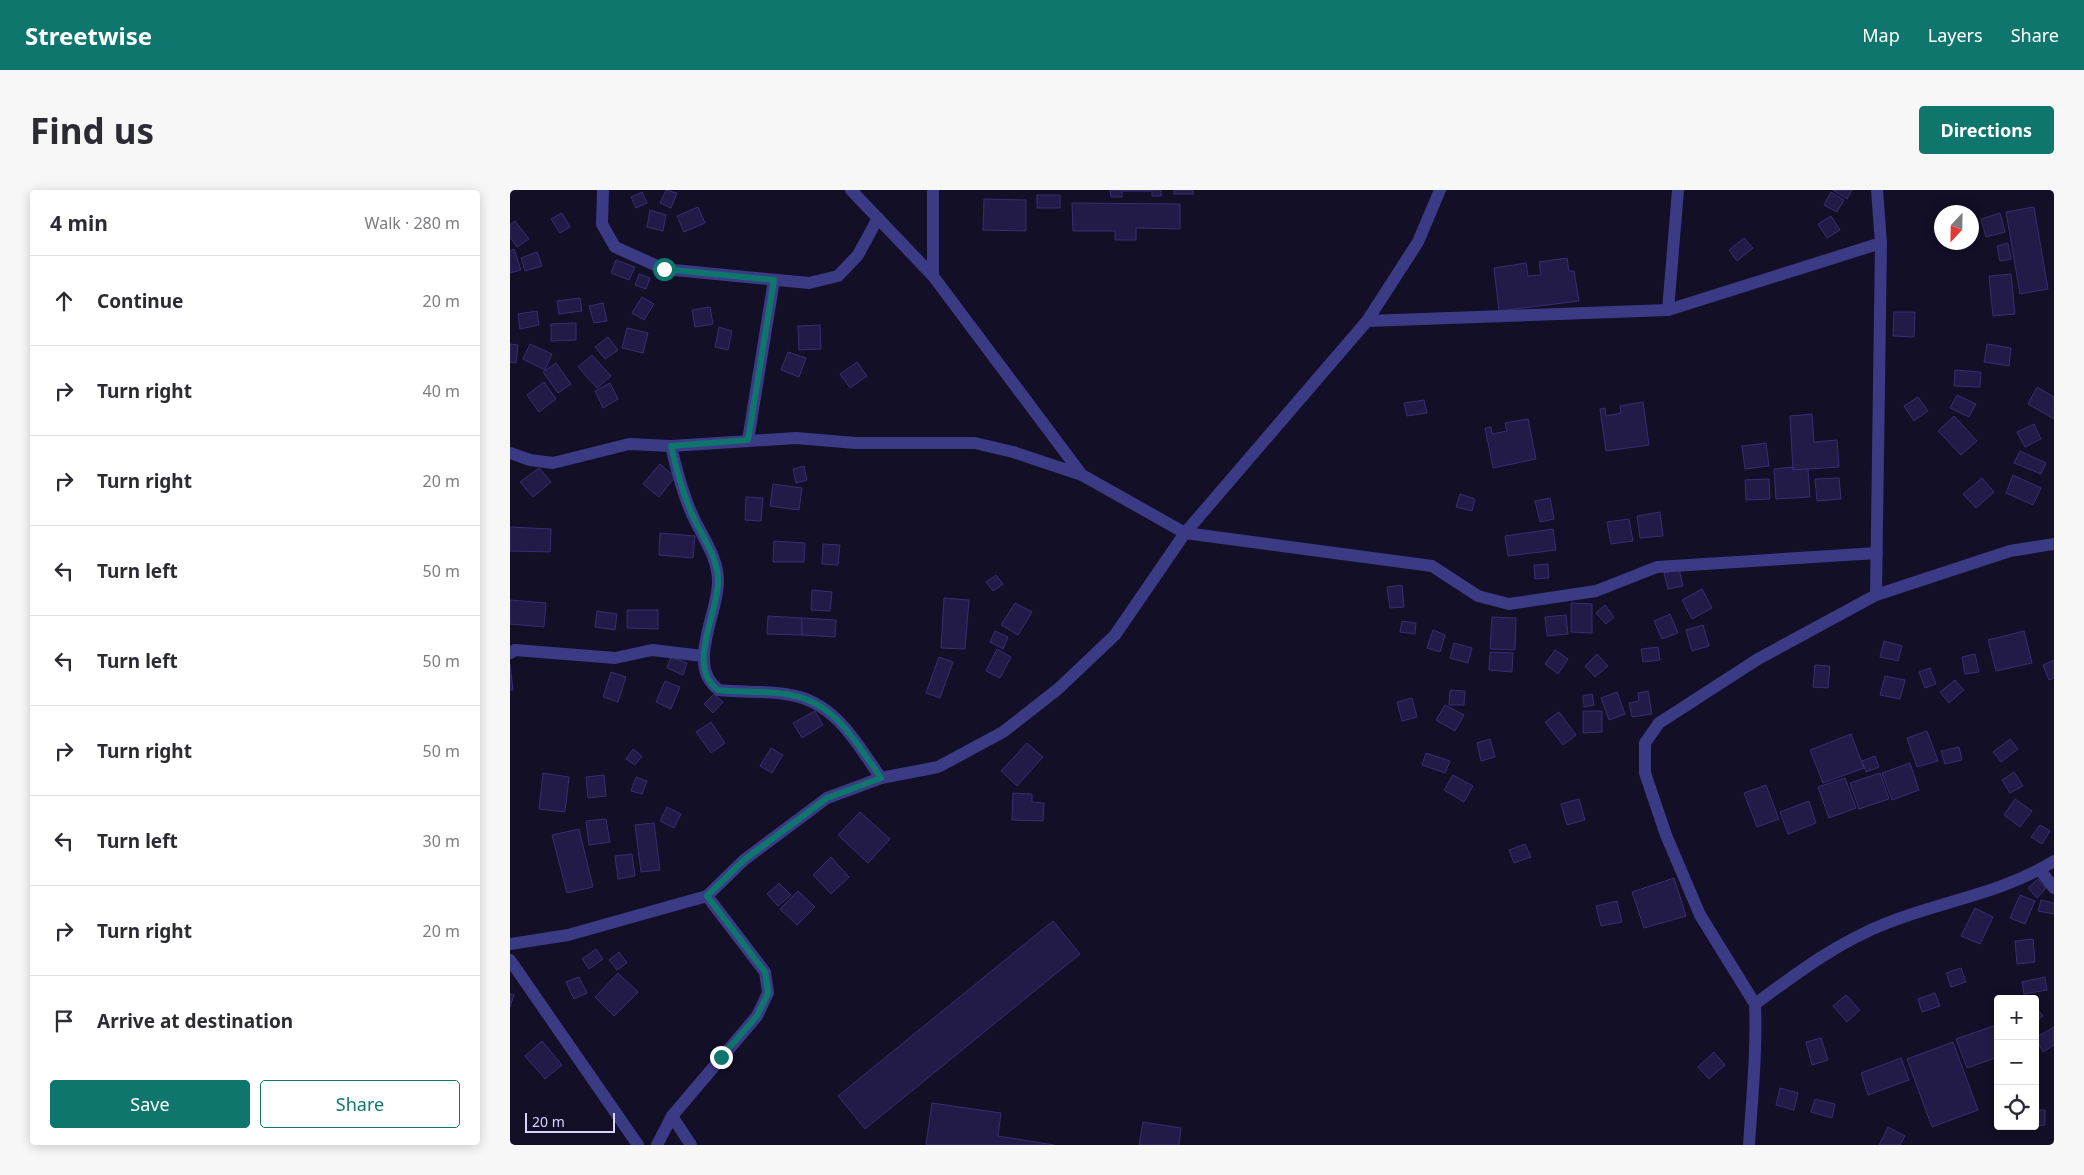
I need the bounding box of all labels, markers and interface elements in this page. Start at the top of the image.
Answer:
text: Streetwise [25,19,152,52]
text: Map [1862,23,1900,47]
text: Layers [1928,23,1983,47]
text: Share [2011,23,2059,47]
button: Directions [1919,106,2054,154]
text: Find us [30,107,154,154]
north arrow [1934,205,1979,250]
text: 4 min [50,209,108,237]
text: Walk · 280 m [365,212,460,234]
route start [653,258,676,281]
icon: ahead [50,287,78,315]
text: Continue [97,288,183,314]
text: 20 m [423,290,460,312]
icon: right [50,377,78,405]
text: Turn right [97,378,192,404]
text: 40 m [423,380,460,402]
icon: right [50,467,78,495]
text: Turn right [97,468,192,494]
text: 20 m [423,470,460,492]
icon: left [50,557,78,585]
text: Turn left [97,558,178,584]
text: 50 m [423,560,460,582]
icon: left [50,647,78,675]
text: Turn left [97,648,178,674]
text: 50 m [423,650,460,672]
icon: right [50,737,78,765]
text: Turn right [97,738,192,764]
text: 50 m [423,740,460,762]
icon: left [50,827,78,855]
text: Turn left [97,828,178,854]
text: 30 m [423,830,460,852]
icon: right [50,917,78,945]
text: Turn right [97,918,192,944]
text: 20 m [423,920,460,942]
map controls [1994,995,2039,1130]
button: + [1994,995,2039,1040]
icon: arrive [50,1007,78,1035]
text: Arrive at destination [97,1008,293,1034]
button: − [1994,1040,2039,1085]
route end [710,1046,733,1069]
button: Save [50,1080,250,1128]
button: Share [260,1080,460,1128]
button: locate [1994,1085,2039,1130]
scale bar [525,1110,615,1133]
text: 20 m [532,1112,565,1131]

